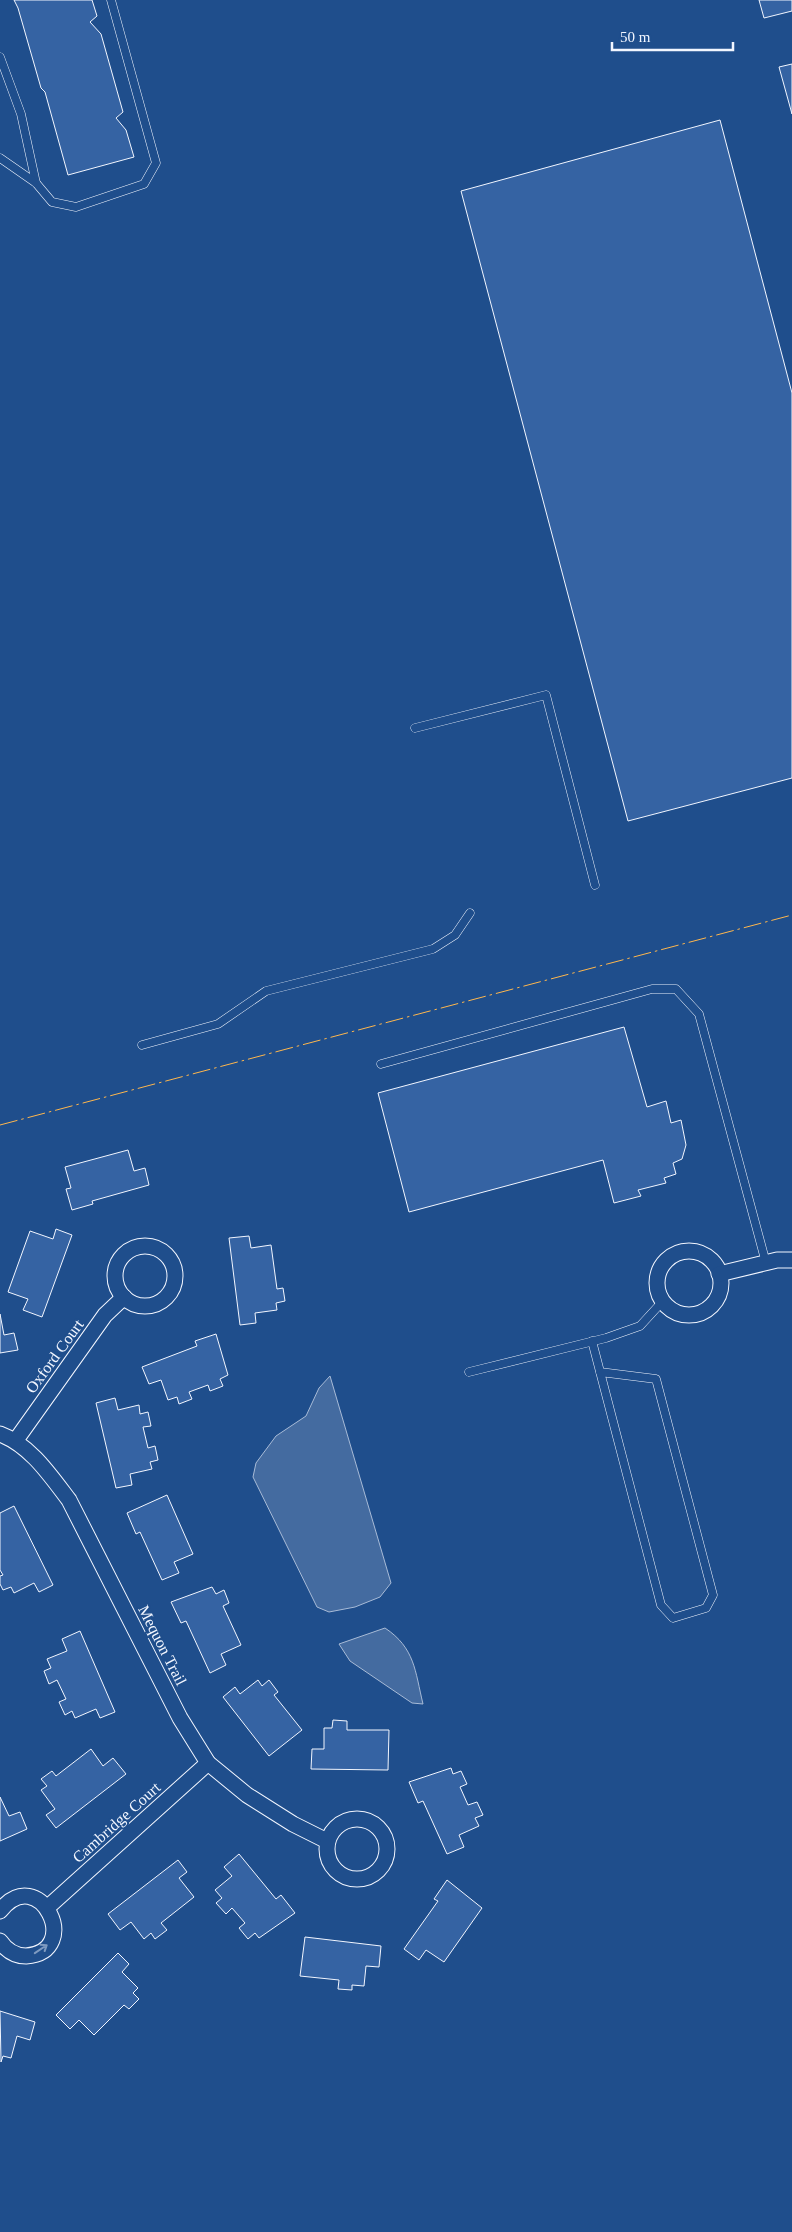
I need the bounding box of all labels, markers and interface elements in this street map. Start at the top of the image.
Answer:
scale bar [612,20,733,52]
text: 50 m [620,29,651,45]
street label: Oxford Court [22,1316,87,1396]
street label: Mequon Trail [134,1602,190,1689]
street label: Cambridge Court [69,1778,165,1867]
one-way arrow [34,1944,48,1954]

